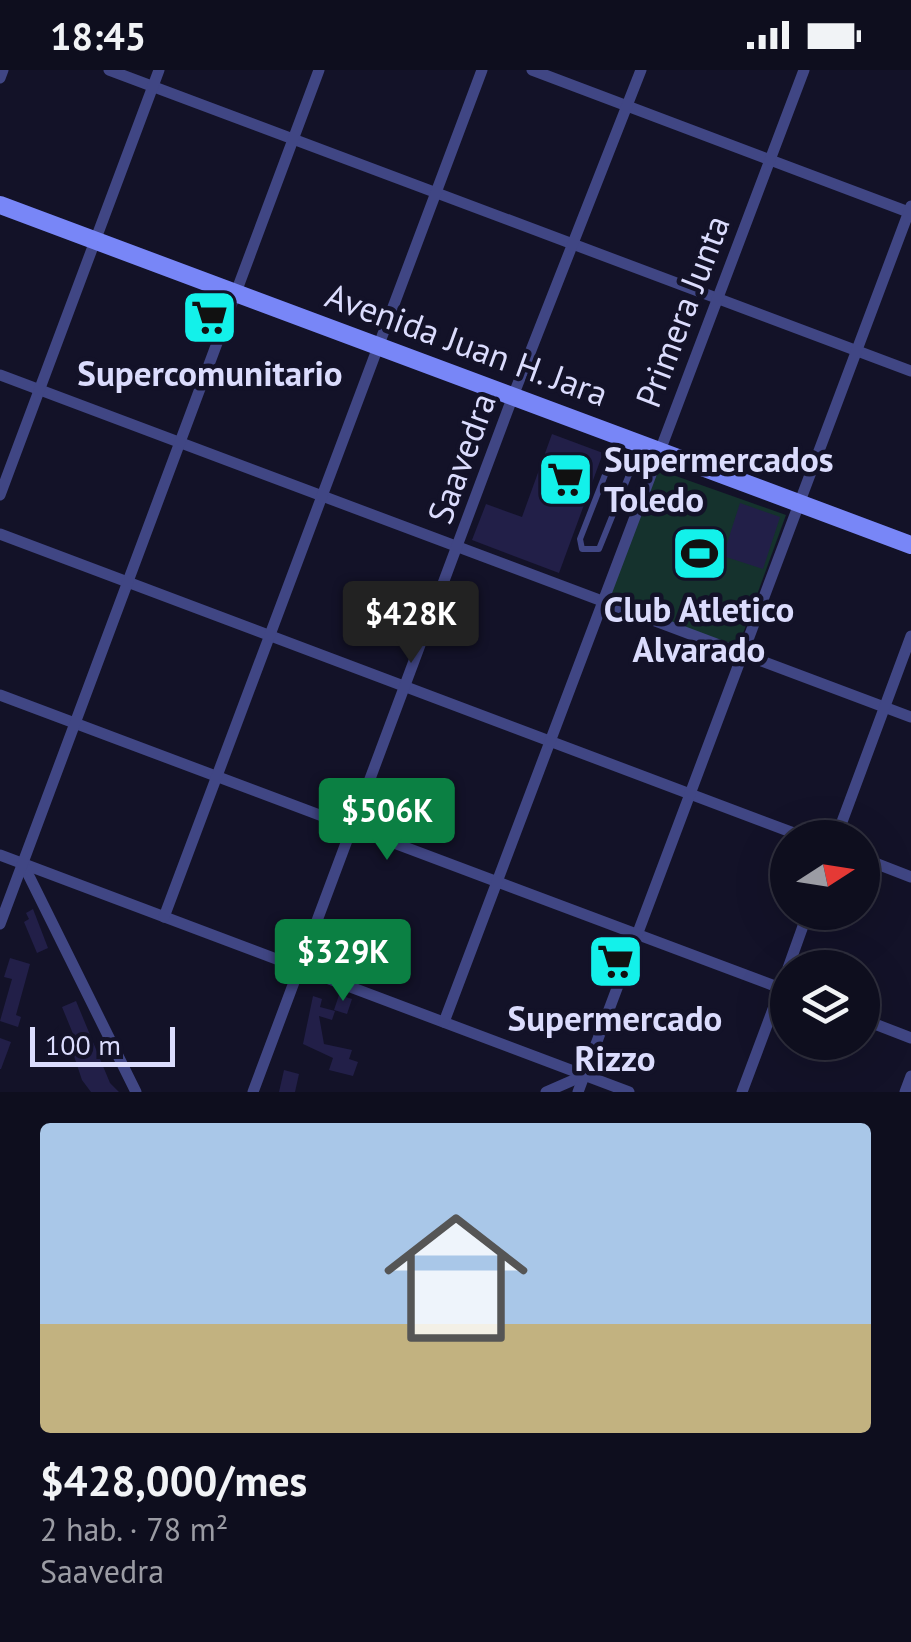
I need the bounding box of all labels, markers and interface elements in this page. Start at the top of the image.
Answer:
text: 18:45 [50,11,146,60]
street label: Primera Junta [624,209,740,413]
street label: Avenida Juan H. Jara [320,272,614,416]
supermarket icon: Supercomunitario [180,287,240,347]
place label: Supercomunitario [77,350,343,396]
street label: Saavedra [416,386,506,530]
place label: Supermercados Toledo [604,436,834,522]
supermarket icon: Supermercados Toledo [535,449,595,509]
sports icon: Club Atletico Alvarado [669,523,729,583]
pin: $428K [341,581,481,666]
place label: Club Atletico Alvarado [604,586,794,672]
text: $428K [365,592,457,634]
pin: $506K [317,778,457,863]
text: $506K [341,789,433,831]
north arrow [770,820,880,930]
map controls [770,820,880,1060]
pin: $329K [273,919,413,1004]
text: $329K [297,930,389,972]
supermarket icon: Supermercado Rizzo [585,932,645,992]
button: layers [770,950,880,1060]
place label: Supermercado Rizzo [508,995,722,1081]
scale bar [30,1022,175,1066]
text: 100 m [45,1026,121,1063]
icon: home [366,1188,546,1368]
text: $428,000/mes [40,1453,307,1508]
text: 2 hab. · 78 m² [40,1508,228,1550]
text: Saavedra [40,1550,164,1592]

